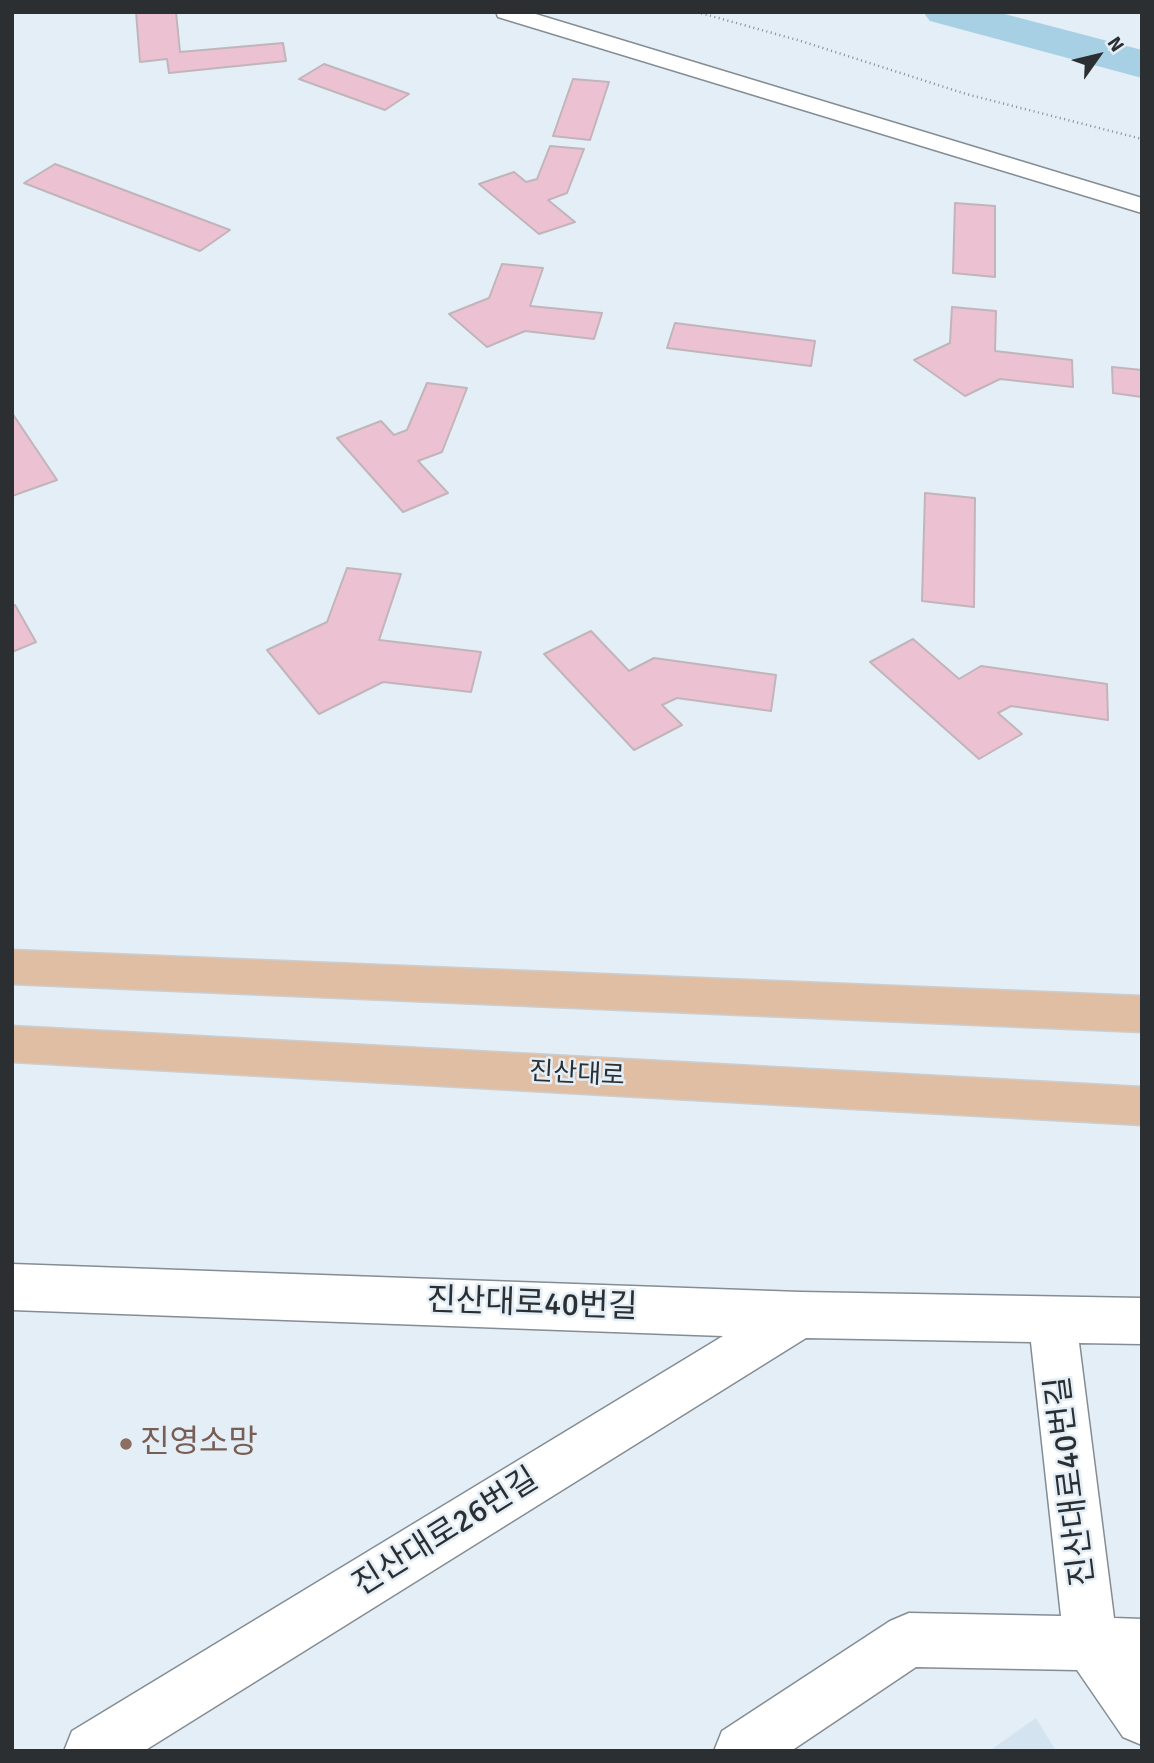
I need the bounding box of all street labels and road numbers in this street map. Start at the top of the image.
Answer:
street label: 진산대로 [528,1057,626,1093]
street label: 진산대로40번길 [426,1282,638,1328]
street label: 진산대로40번길 [1040,1374,1104,1588]
street label: 진산대로26번길 [346,1461,546,1605]

